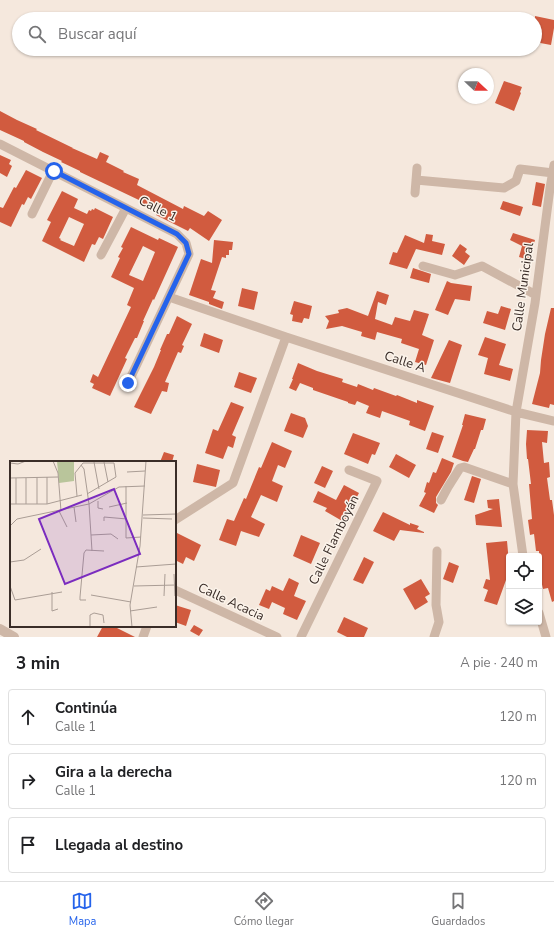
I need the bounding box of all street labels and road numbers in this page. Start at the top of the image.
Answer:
street label: Calle 1 [136,192,180,226]
street label: Calle Municipal [508,241,538,333]
street label: Calle A [382,347,429,377]
street label: Calle Flamboyán [304,492,364,588]
street label: Calle Acacia [195,579,267,625]

